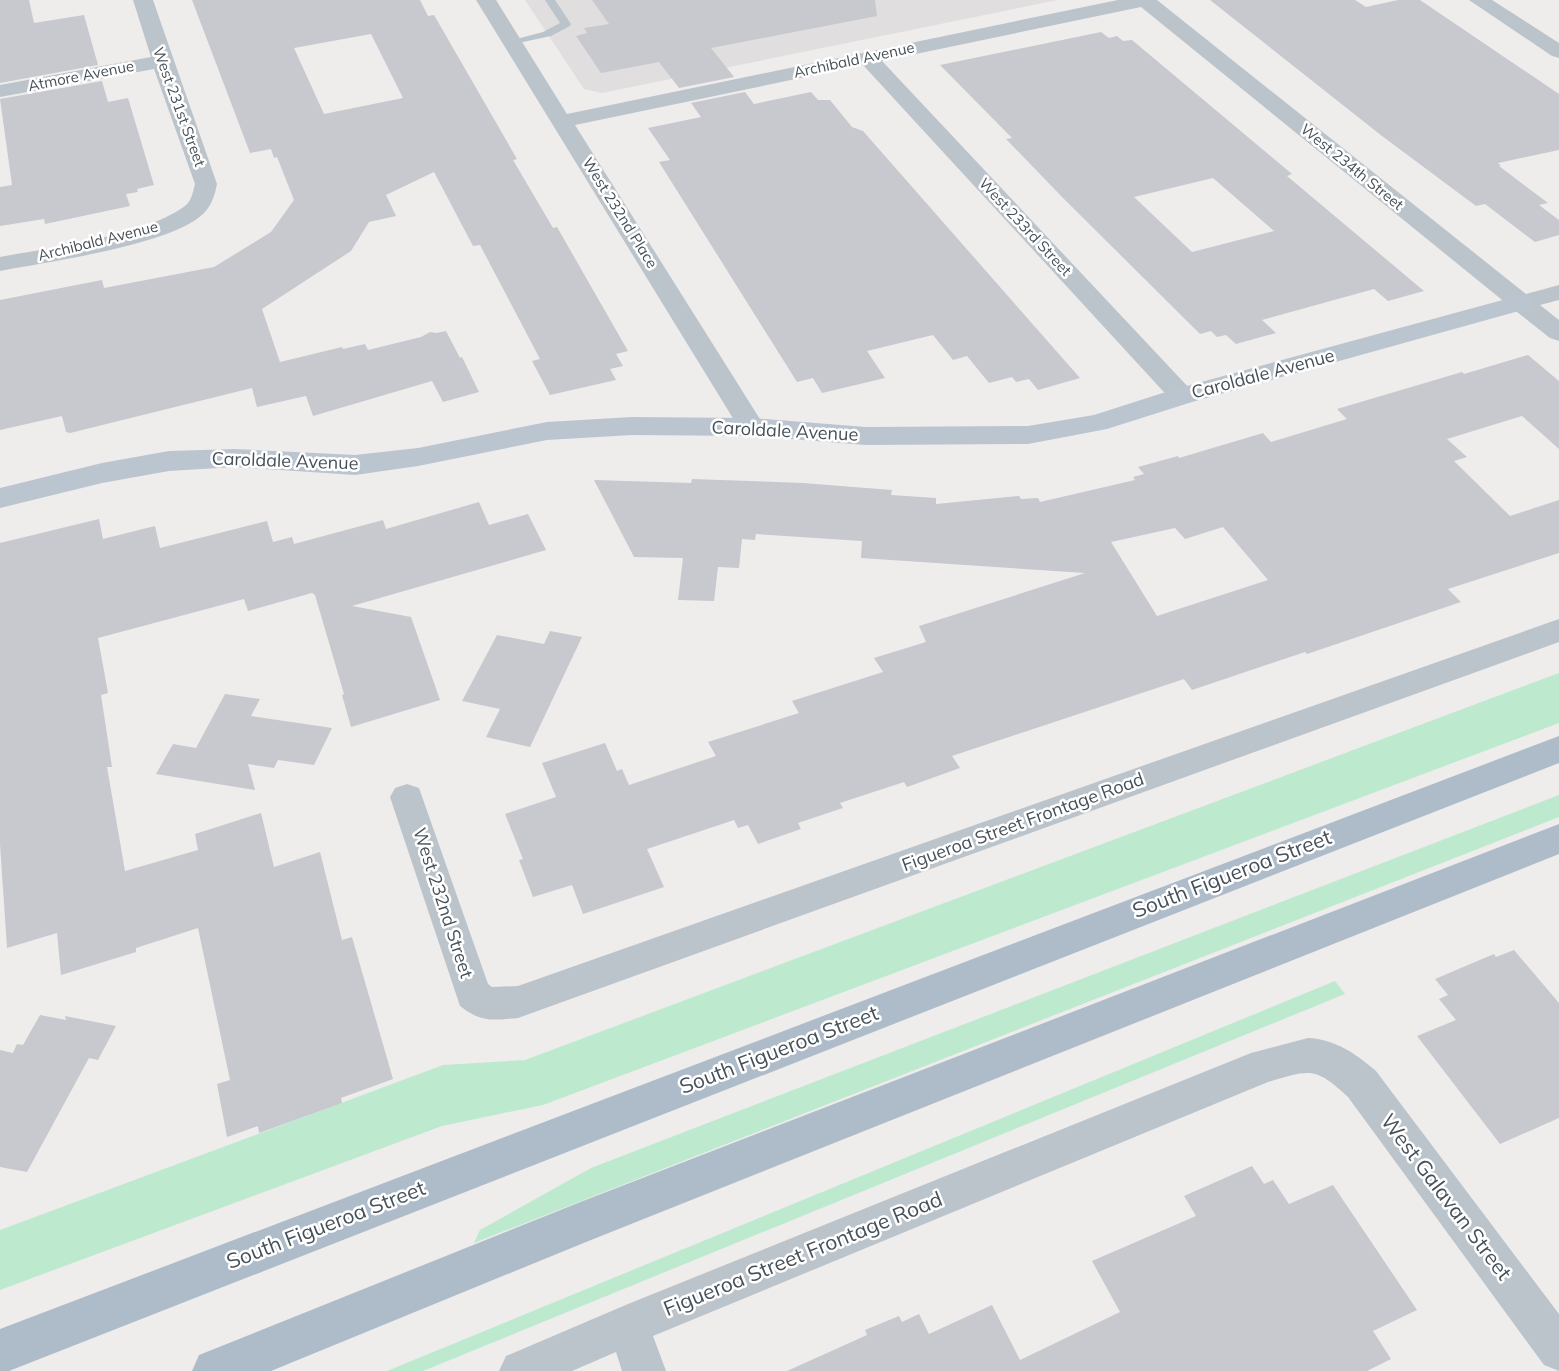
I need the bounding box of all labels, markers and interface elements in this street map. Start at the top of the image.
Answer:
street label: Archibald Avenue [792,37,916,82]
street label: West 231st Street [149,45,210,169]
street label: Atmore Avenue [26,56,135,95]
street label: West 234th Street [1297,119,1408,214]
street label: West 232nd Place [579,154,662,272]
street label: West 233rd Street [975,174,1076,280]
street label: Archibald Avenue [36,216,160,265]
street label: Caroldale Avenue [1189,343,1337,404]
street label: Caroldale Avenue [711,415,859,446]
street label: Caroldale Avenue [211,446,359,475]
street label: Figueroa Street Frontage Road [899,767,1147,876]
street label: South Figueroa Street [1129,823,1335,923]
street label: West 232nd Street [408,825,479,981]
street label: South Figueroa Street [676,999,882,1099]
street label: West Galavan Street [1376,1108,1518,1285]
street label: South Figueroa Street [223,1174,429,1274]
street label: Figueroa Street Frontage Road [659,1185,946,1321]

